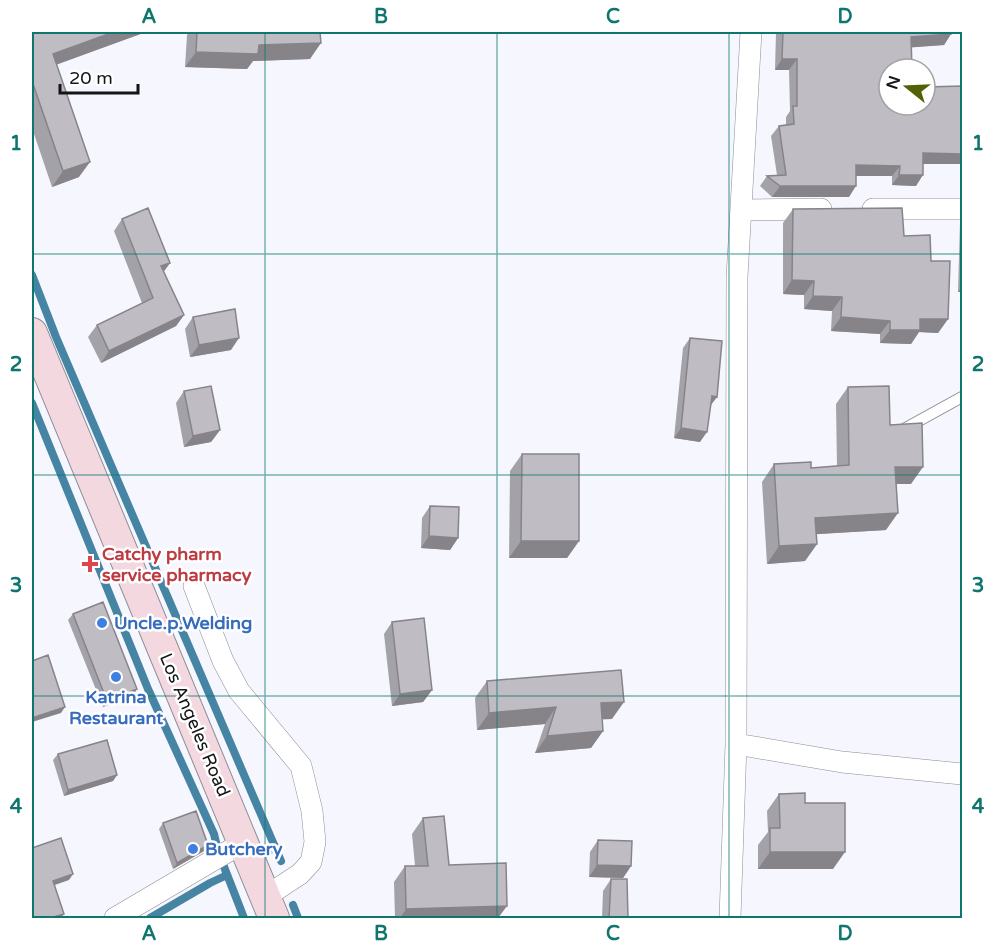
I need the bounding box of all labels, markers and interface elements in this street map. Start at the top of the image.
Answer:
text: A [142,5,157,29]
text: B [374,5,388,29]
text: C [606,5,620,29]
text: D [837,5,853,29]
scale bar [60,57,138,95]
north arrow [877,57,937,117]
text: 20 m [69,67,113,89]
text: N [882,73,905,92]
text: 1 [10,132,22,156]
text: 1 [972,132,984,156]
text: 2 [10,353,22,377]
text: 2 [972,353,984,377]
place label: Catchy pharm service pharmacy [102,543,252,586]
marker: Catchy pharm service pharmacy [83,557,97,571]
text: 3 [10,574,22,598]
text: 3 [972,574,984,598]
place label: Uncle.p.Welding [114,612,252,634]
marker: Uncle.p.Welding [95,616,109,630]
street label: Los Angeles Road [155,650,235,800]
marker: Katrina Restaurant [109,670,123,684]
place label: Katrina Restaurant [69,686,163,729]
text: 4 [10,795,23,819]
text: 4 [972,795,985,819]
place label: Butchery [205,838,283,860]
marker: Butchery [186,842,200,856]
text: A [142,922,157,946]
text: B [374,922,388,946]
text: C [606,922,620,946]
text: D [837,922,853,946]

